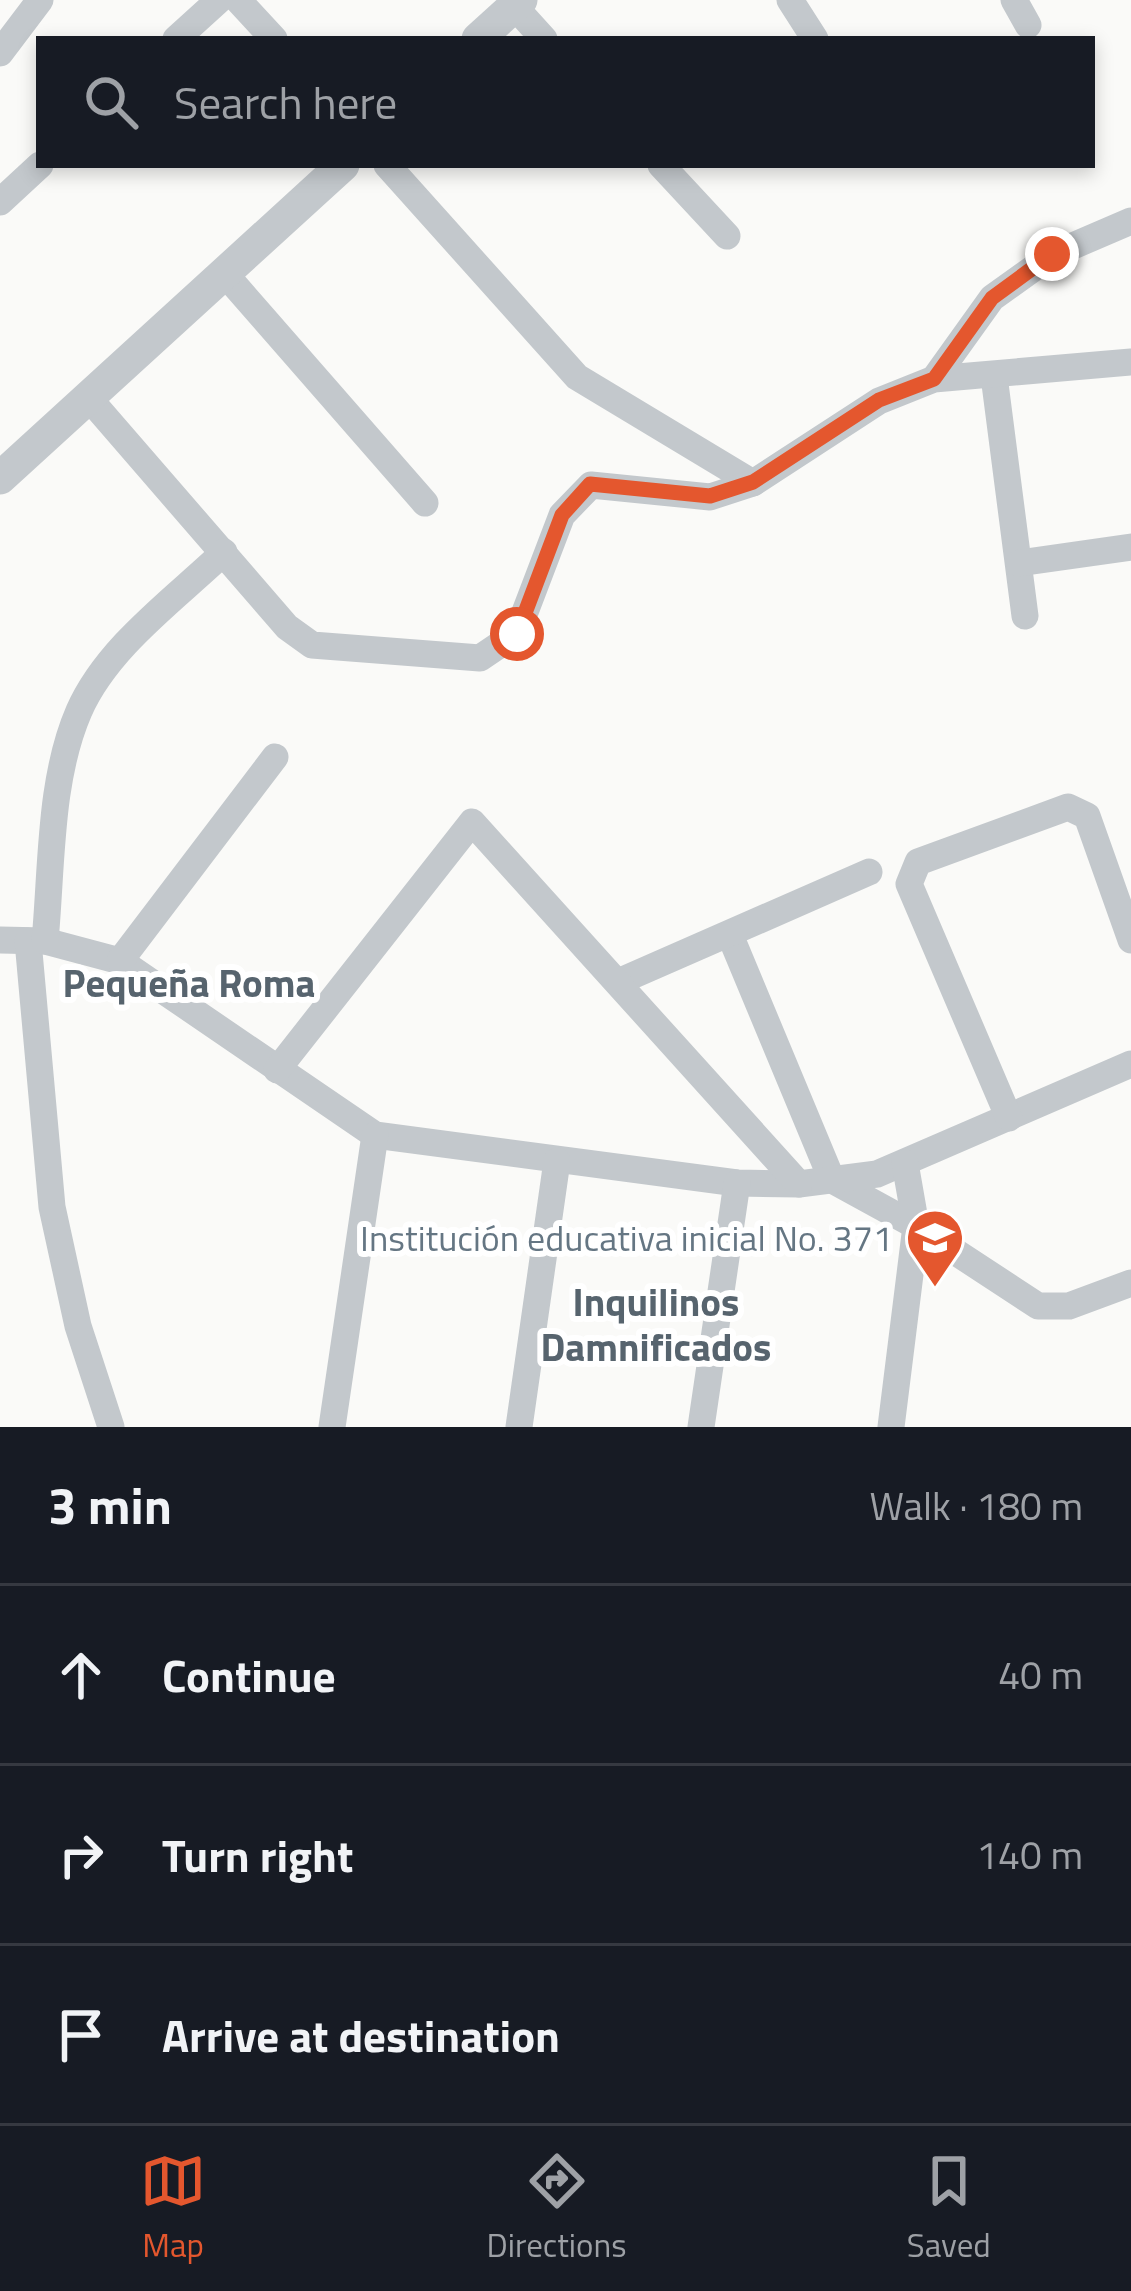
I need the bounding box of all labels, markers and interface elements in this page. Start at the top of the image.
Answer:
search box [36,36,1095,168]
text: Search here [174,68,397,136]
icon: search [78,69,144,135]
route end [1025,227,1079,281]
route start [490,607,544,661]
district label: Pequeña Roma [63,953,315,1012]
school or university icon: Institución educativa inicial No. 371 [904,1207,966,1289]
place label: Institución educativa inicial No. 371 [360,1210,893,1265]
district label: Inquilinos Damnificados [540,1272,772,1376]
text: 3 min [48,1466,172,1544]
text: Walk · 180 m [869,1476,1083,1535]
text: Continue [162,1641,336,1709]
icon: ahead [48,1642,114,1708]
text: 40 m [998,1645,1083,1704]
text: Turn right [162,1821,353,1889]
icon: right [48,1822,114,1888]
text: 140 m [976,1825,1083,1884]
text: Arrive at destination [162,2001,560,2069]
icon: arrive [48,2002,114,2068]
tab: Map [140,2148,206,2270]
tab: Directions [487,2148,626,2270]
tab: Saved [907,2148,991,2270]

